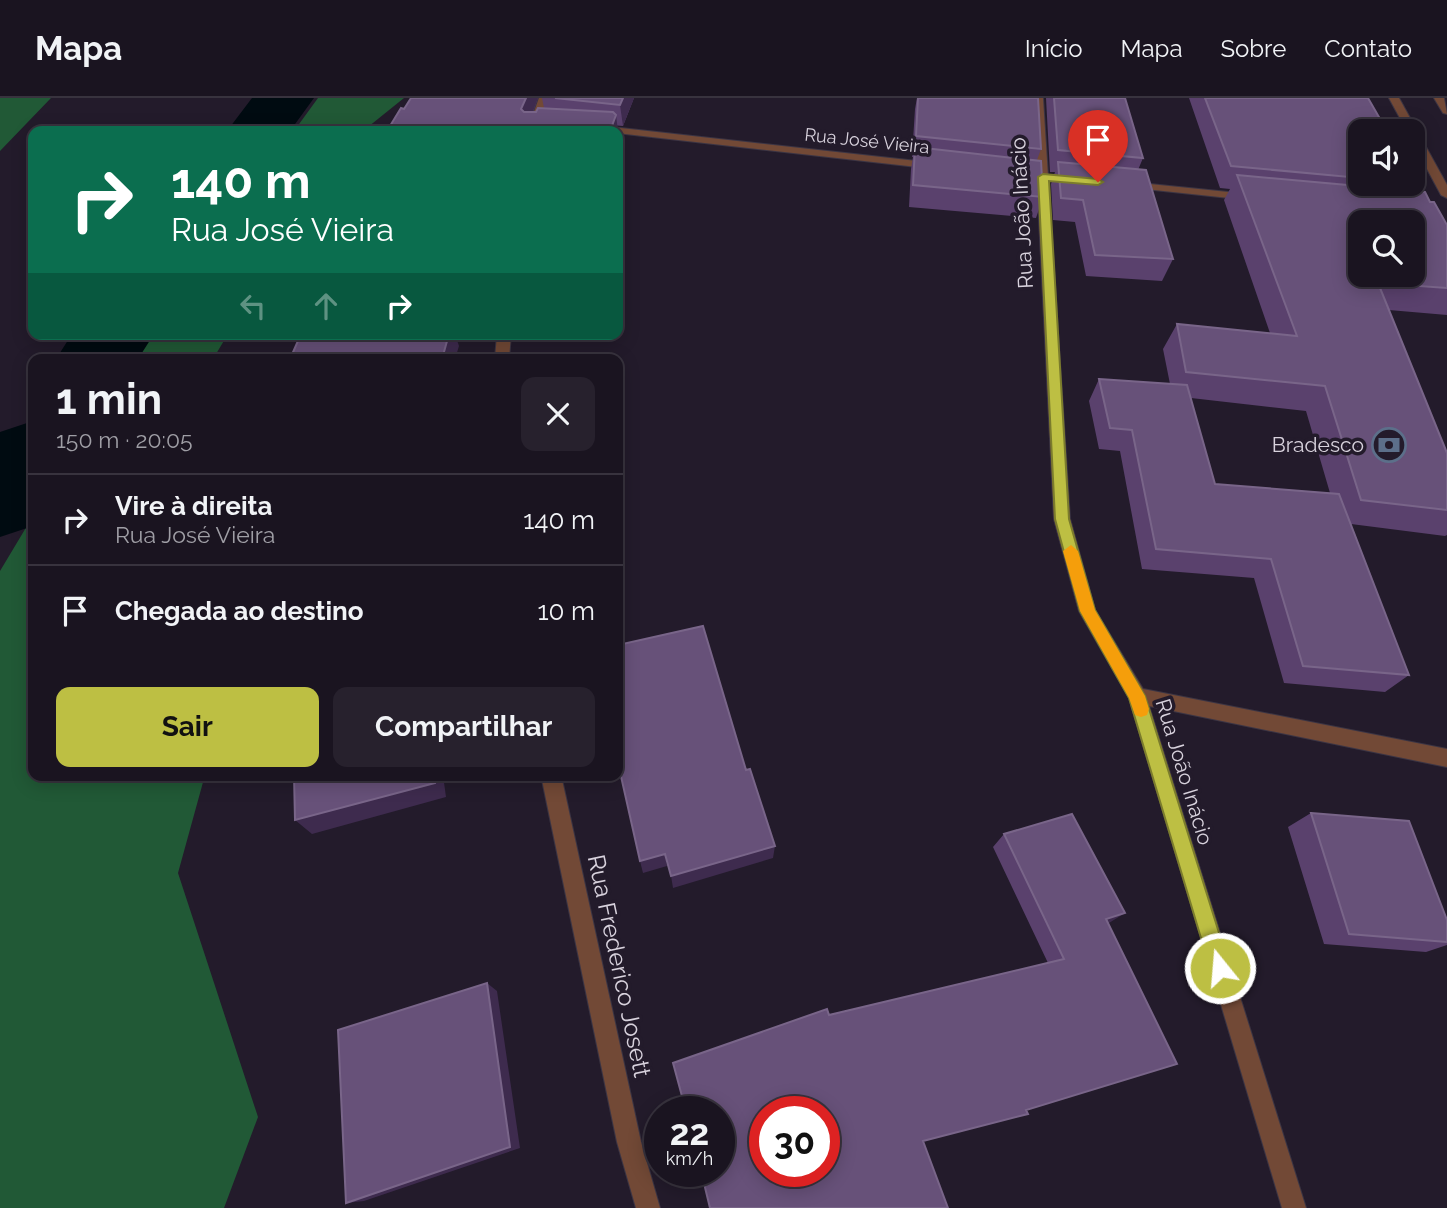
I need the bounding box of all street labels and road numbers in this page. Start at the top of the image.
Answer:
street label: Rua José Vieira [804,124,931,157]
street label: Rua João Inácio [1005,137,1038,289]
street label: Rua João Inácio [1150,696,1219,848]
street label: Rua Frederico Josett [582,852,657,1080]

